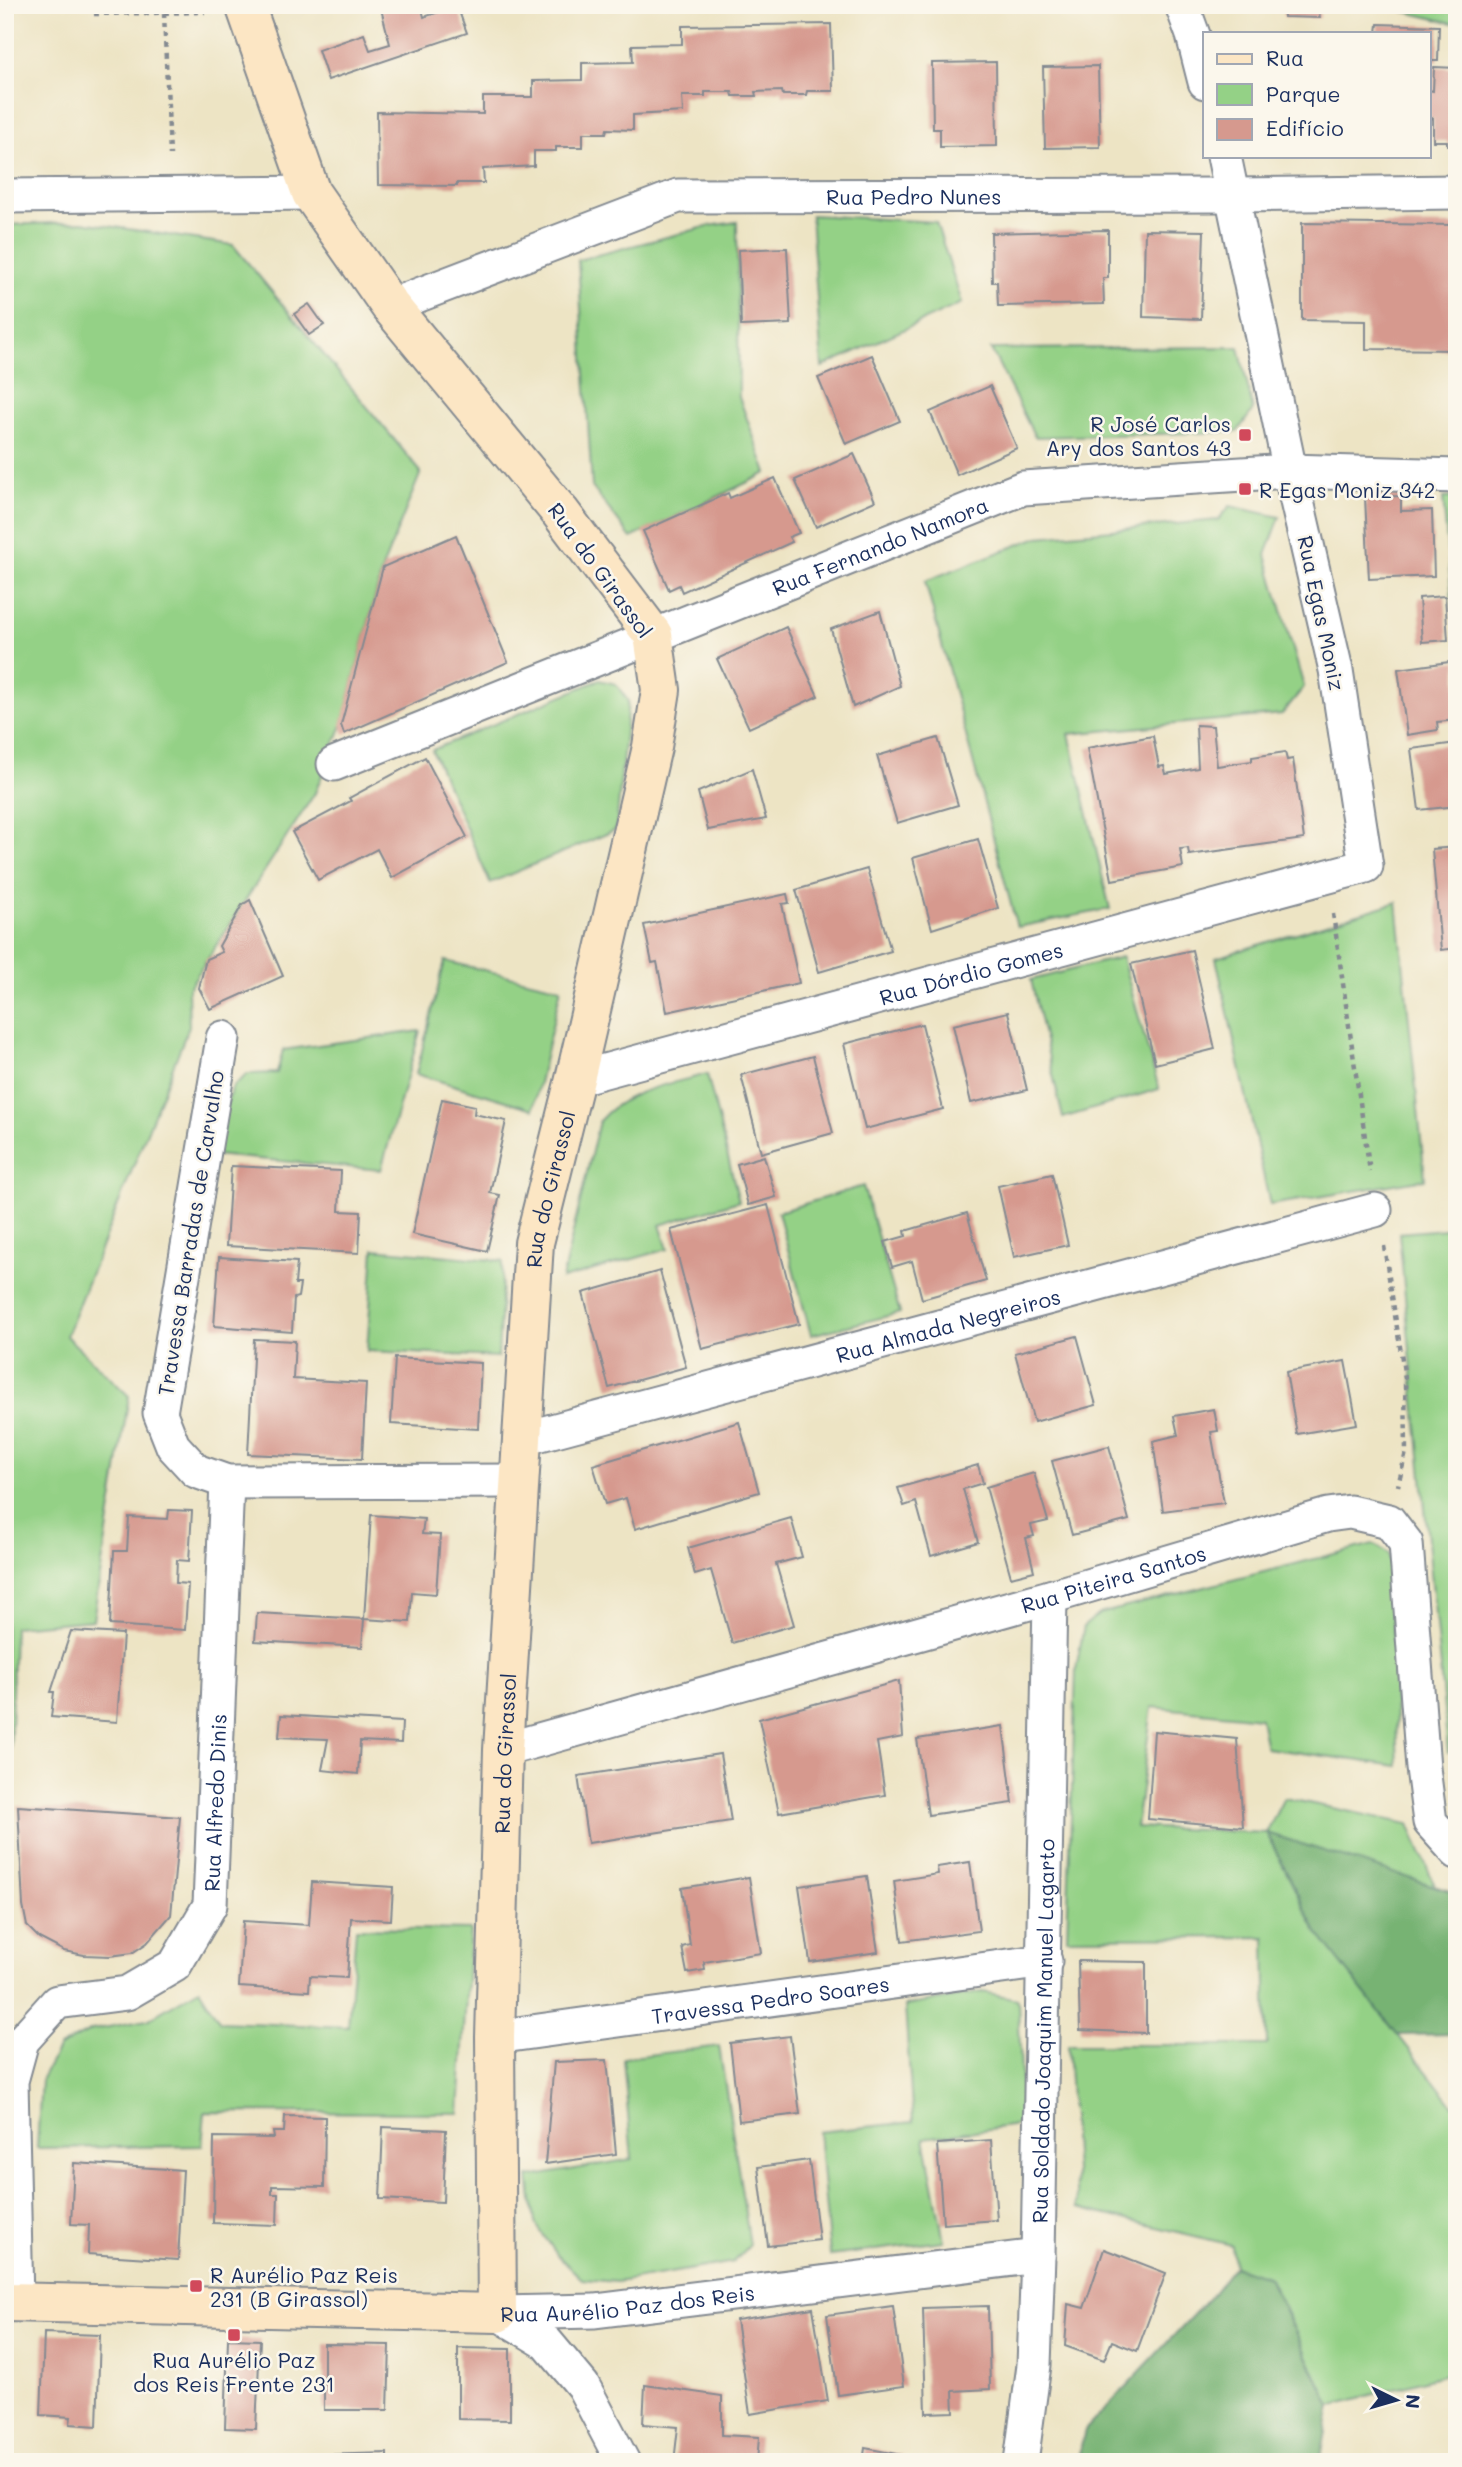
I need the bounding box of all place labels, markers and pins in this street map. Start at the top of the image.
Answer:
place label: R José Carlos Ary dos Santos 43 [1046,410,1231,461]
marker: R José Carlos Ary dos Santos 43 [1237,427,1253,443]
place label: R Egas Moniz 342 [1259,476,1435,503]
marker: R Egas Moniz 342 [1237,481,1253,497]
place label: R Aurélio Paz Reis 231 (B Girassol) [210,2261,398,2312]
marker: R Aurélio Paz Reis 231 (B Girassol) [188,2278,204,2294]
marker: Rua Aurélio Paz dos Reis Frente 231 [226,2327,242,2343]
place label: Rua Aurélio Paz dos Reis Frente 231 [133,2346,335,2397]

